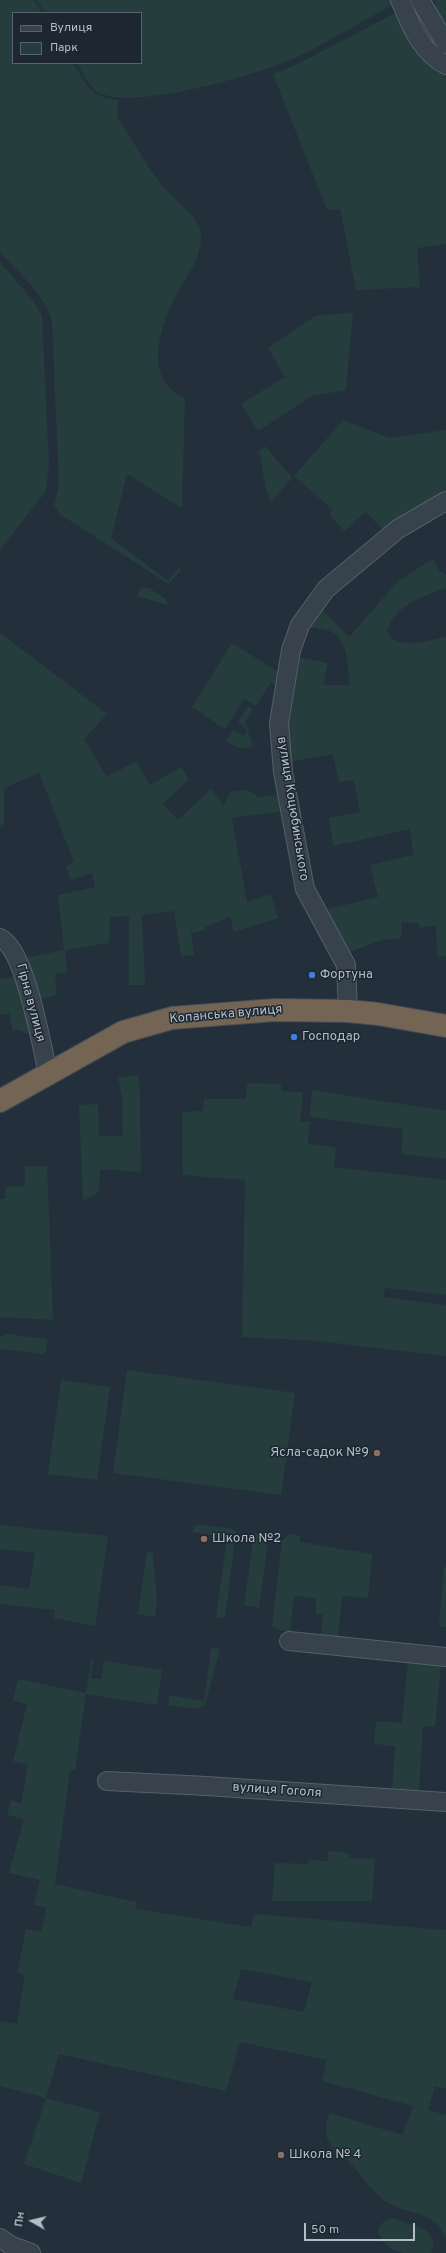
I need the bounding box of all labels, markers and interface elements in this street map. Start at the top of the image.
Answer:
legend [12,12,142,64]
text: Вулиця [50,20,92,36]
text: Парк [50,40,78,56]
street label: вулиця Коцюбинського [273,736,311,882]
street label: Гірна вулиця [12,962,48,1044]
place label: Фортуна [320,967,373,983]
marker: Фортуна [307,970,317,980]
street label: Копанська вулиця [169,1002,283,1028]
place label: Господар [302,1029,360,1045]
marker: Господар [289,1032,299,1042]
place label: Ясла-садок №9 [270,1445,369,1461]
marker: Ясла-садок №9 [372,1448,382,1458]
place label: Школа №2 [212,1531,281,1547]
marker: Школа №2 [199,1534,209,1544]
street label: вулиця Гоголя [232,1780,322,1802]
place label: Школа № 4 [289,2147,361,2163]
marker: Школа № 4 [276,2150,286,2160]
north arrow [12,2201,52,2241]
text: Пн [12,2211,28,2228]
scale bar [306,2215,417,2241]
text: 50 m [311,2222,339,2238]

